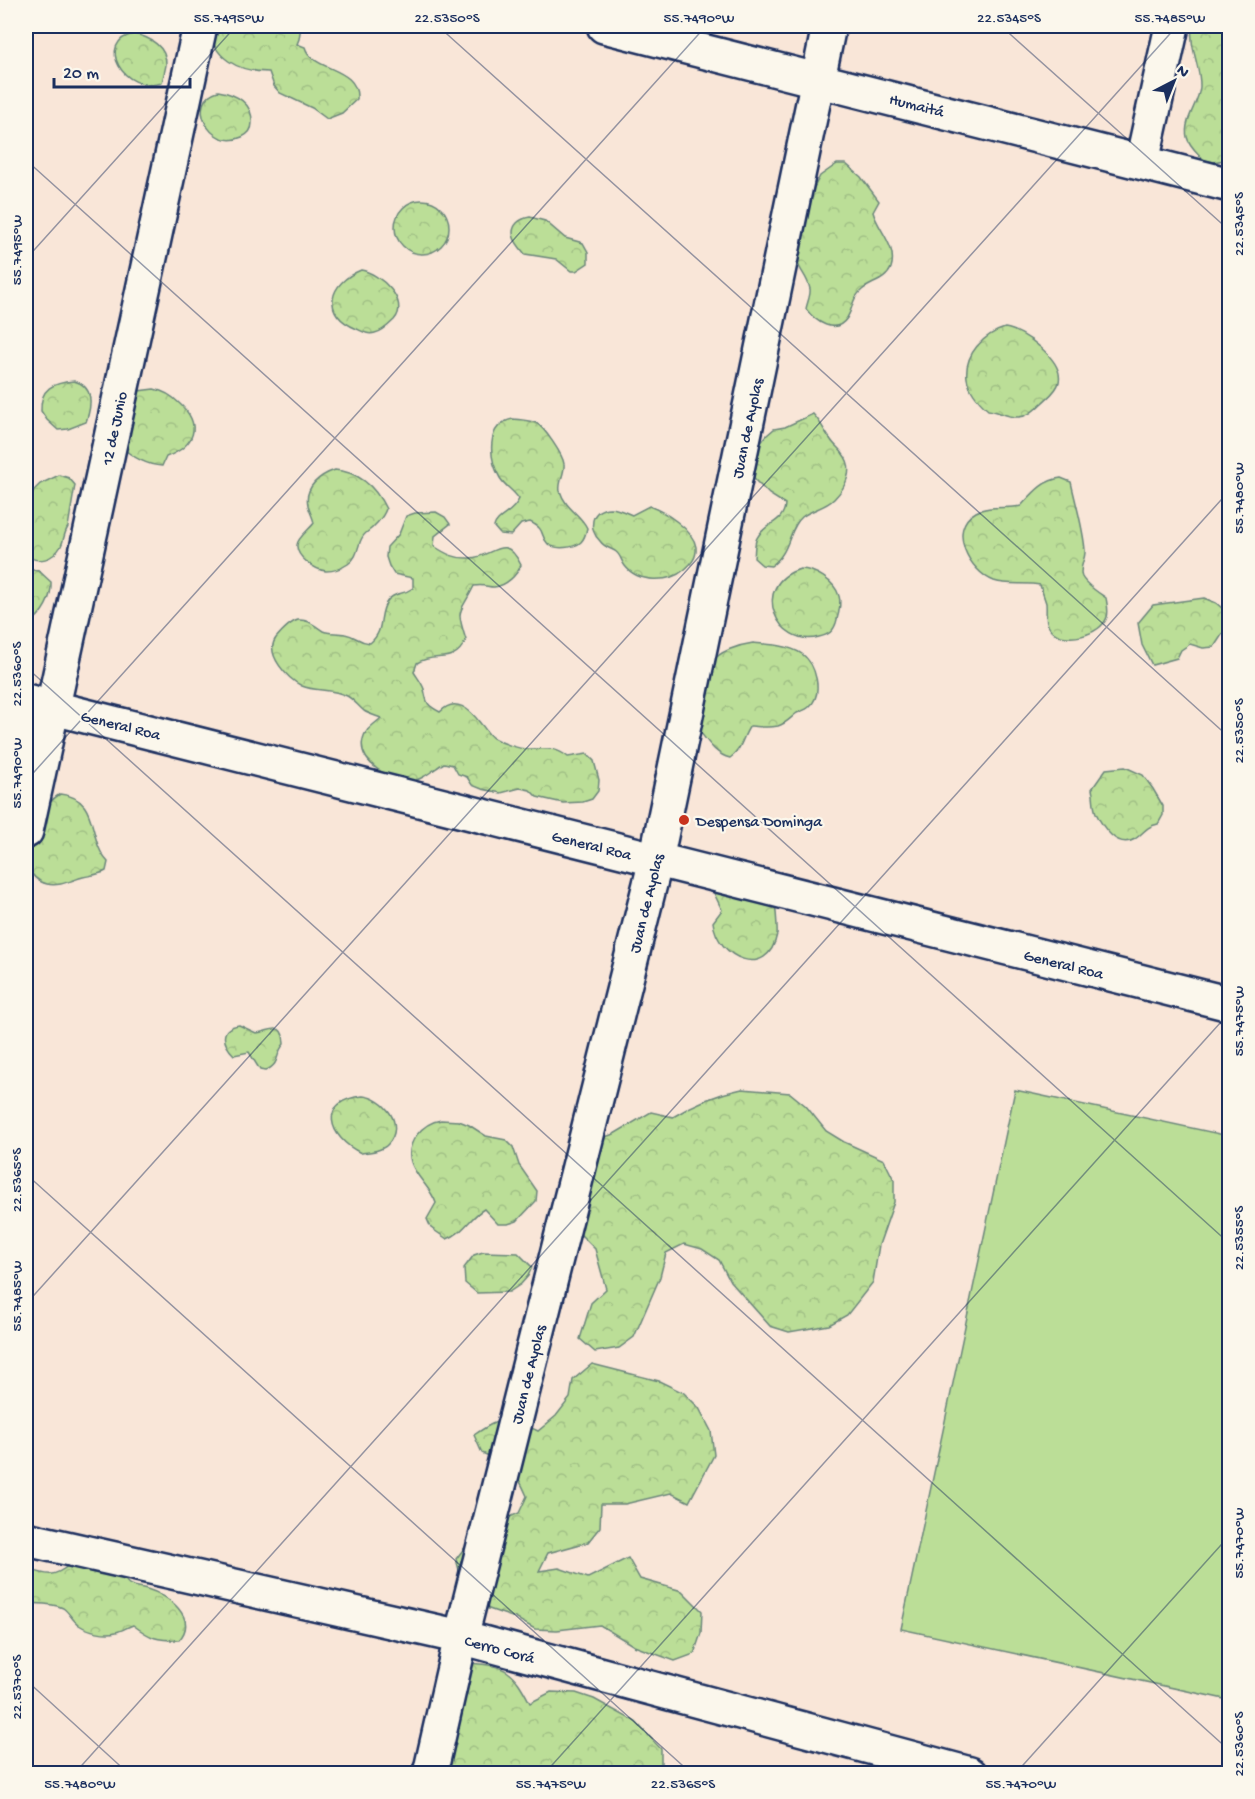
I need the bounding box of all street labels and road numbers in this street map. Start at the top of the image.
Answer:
street label: Humaitá [887,91,947,124]
street label: Juan de Ayolas [730,376,770,480]
street label: 12 de Junio [99,390,133,468]
street label: General Roa [78,708,163,747]
street label: General Roa [549,828,634,867]
street label: Juan de Ayolas [627,851,670,955]
street label: General Roa [1021,947,1106,986]
street label: Juan de Ayolas [509,1322,552,1426]
street label: Cerro Corá [462,1633,537,1670]

